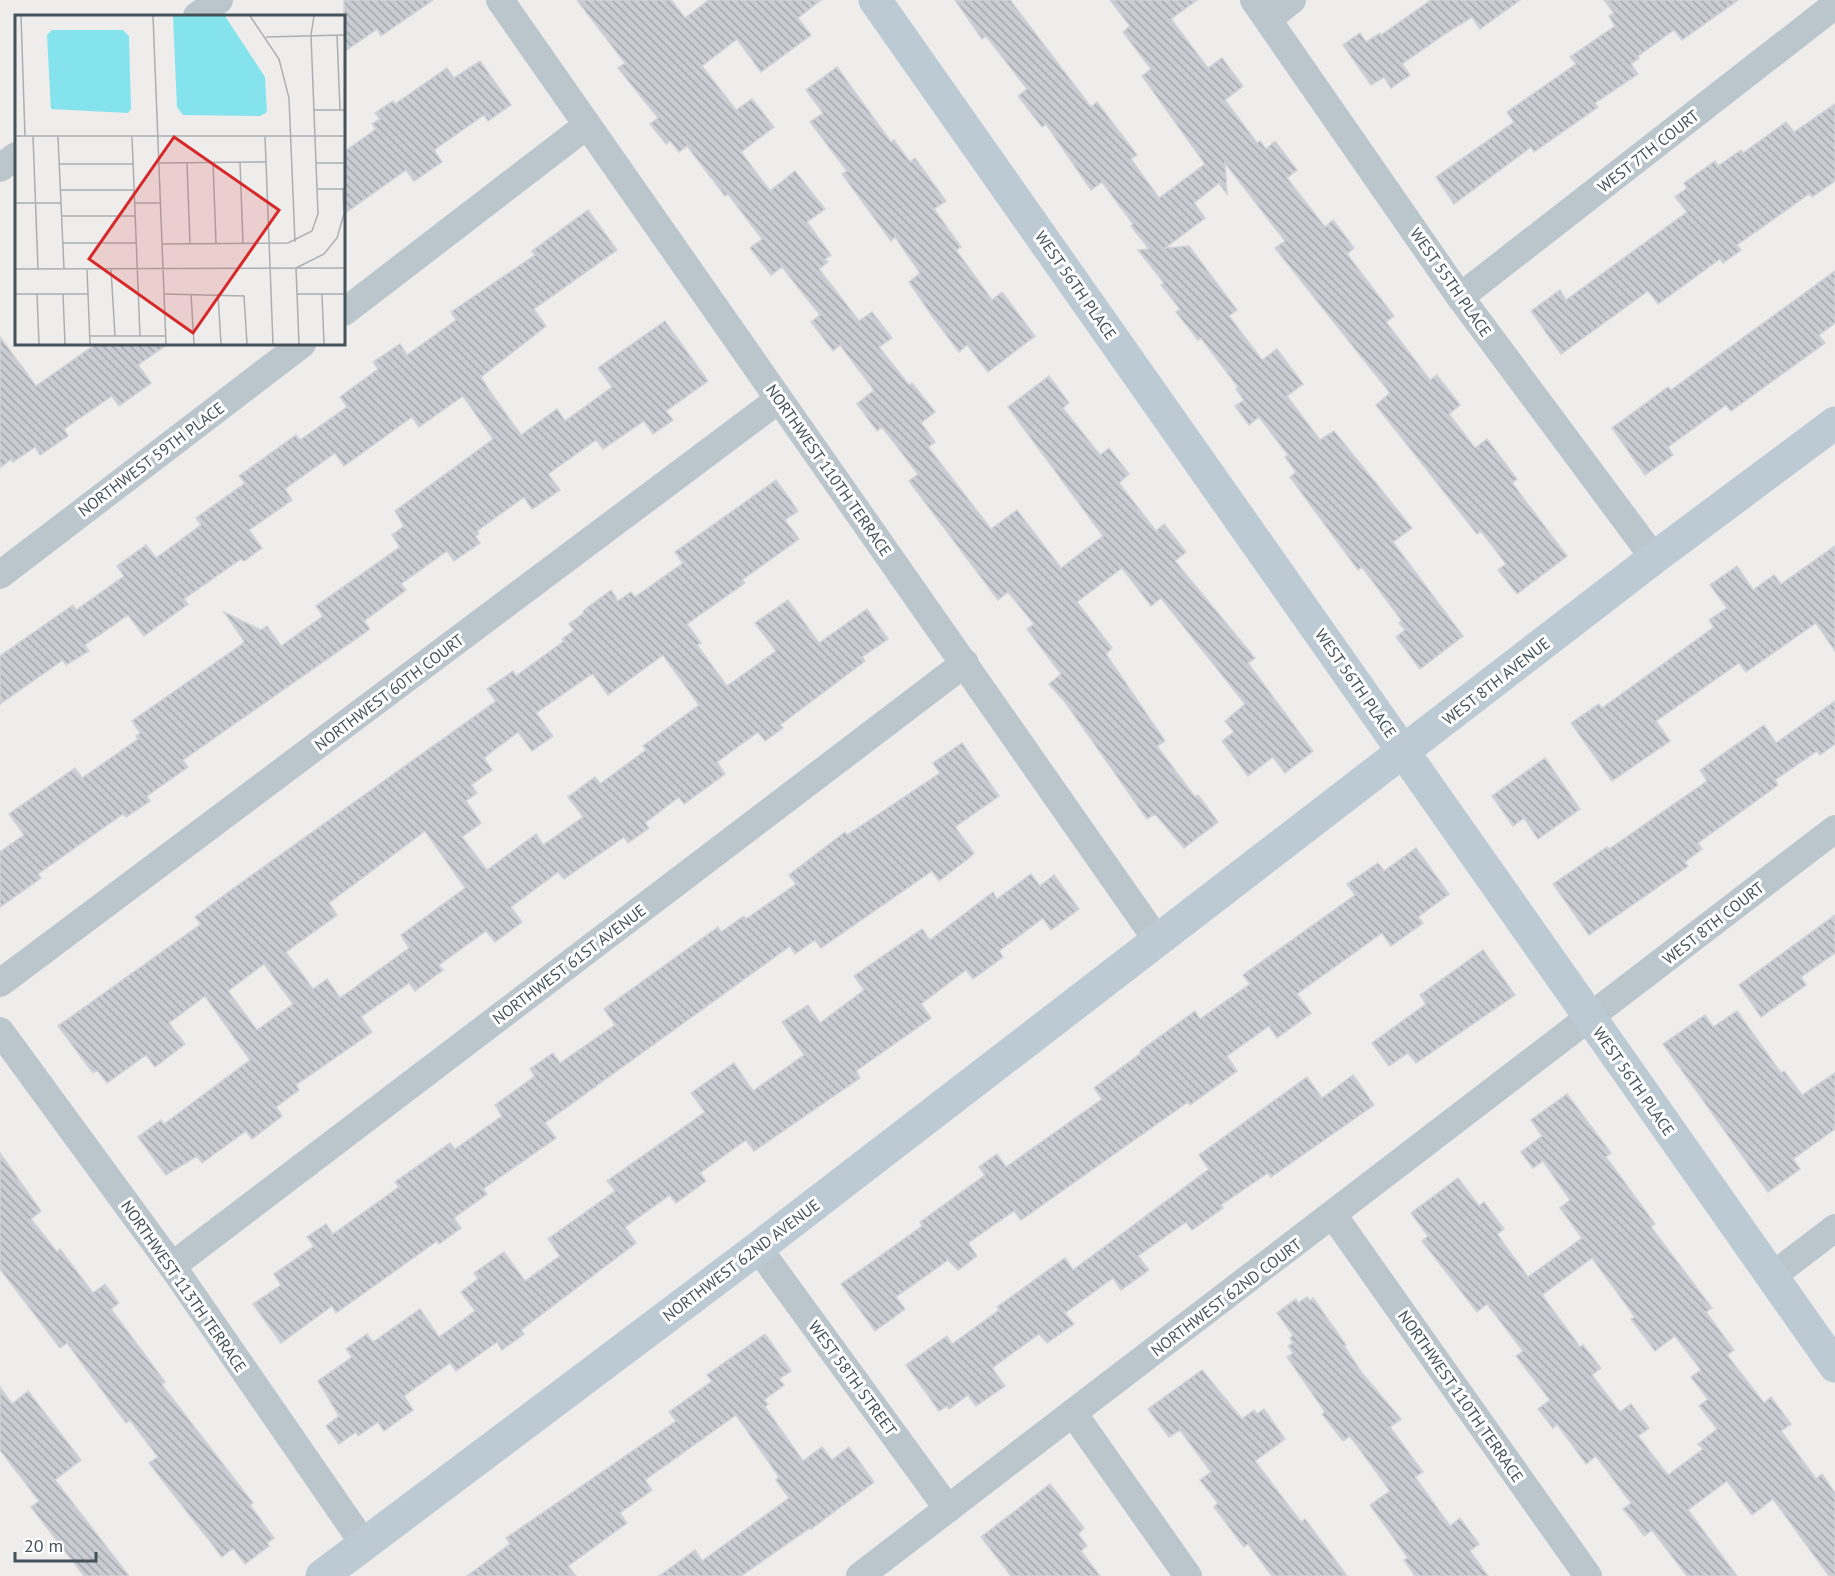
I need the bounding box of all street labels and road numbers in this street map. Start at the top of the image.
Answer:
street label: WEST 7TH COURT [1593,105,1703,197]
street label: WEST 55TH PLACE [1406,224,1496,340]
street label: WEST 56TH PLACE [1031,227,1121,343]
street label: NORTHWEST 110TH TERRACE [762,380,896,560]
street label: NORTHWEST 59TH PLACE [74,397,228,521]
street label: WEST 56TH PLACE [1311,625,1401,741]
street label: NORTHWEST 60TH COURT [310,629,468,755]
street label: WEST 8TH AVENUE [1438,633,1554,729]
street label: WEST 8TH COURT [1658,877,1768,969]
street label: NORTHWEST 61ST AVENUE [488,900,650,1028]
street label: WEST 56TH PLACE [1589,1023,1679,1139]
street label: NORTHWEST 62ND AVENUE [659,1194,823,1326]
street label: NORTHWEST 113TH TERRACE [117,1196,251,1376]
street label: NORTHWEST 62ND COURT [1147,1234,1305,1360]
street label: NORTHWEST 110TH TERRACE [1394,1306,1528,1486]
street label: WEST 58TH STREET [805,1317,901,1439]

